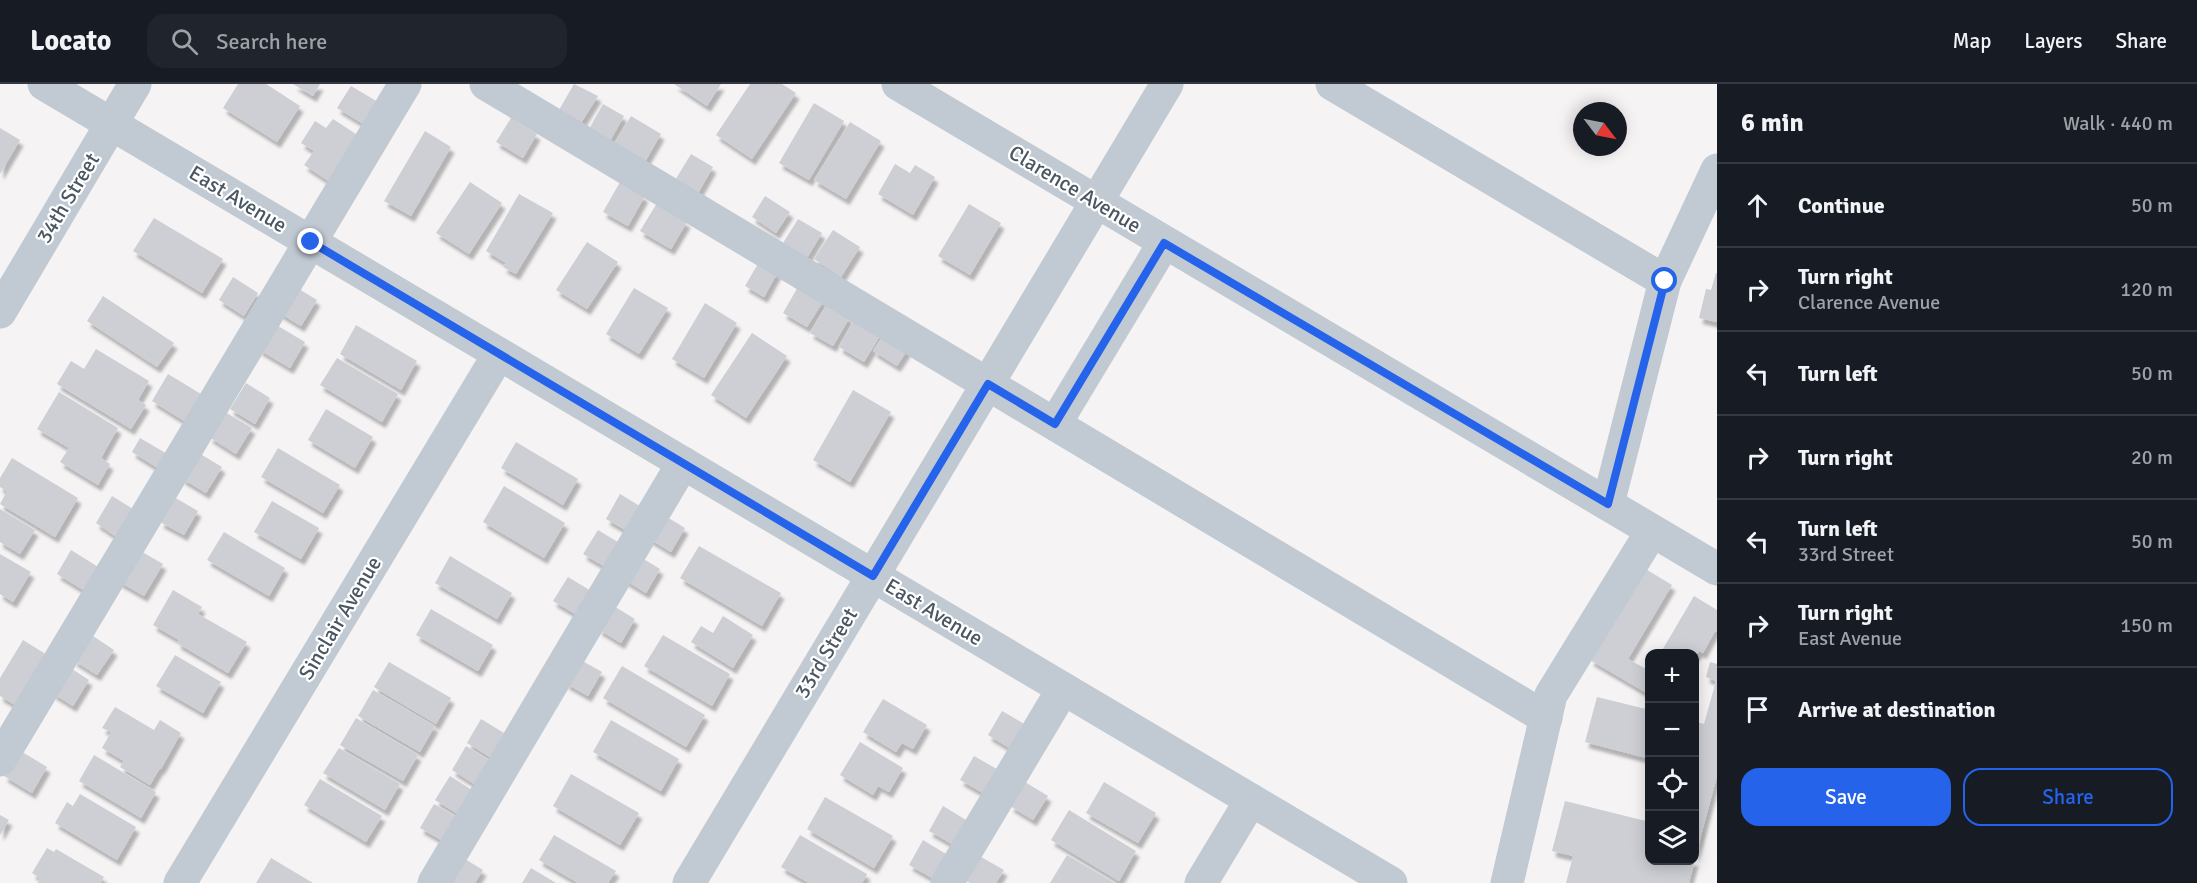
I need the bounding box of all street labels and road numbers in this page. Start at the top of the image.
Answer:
street label: Clarence Avenue [1004,139,1146,239]
street label: 34th Street [31,148,105,248]
street label: East Avenue [184,160,292,238]
street label: Sinclair Avenue [293,552,387,684]
street label: East Avenue [880,573,988,651]
street label: 33rd Street [789,603,863,703]

